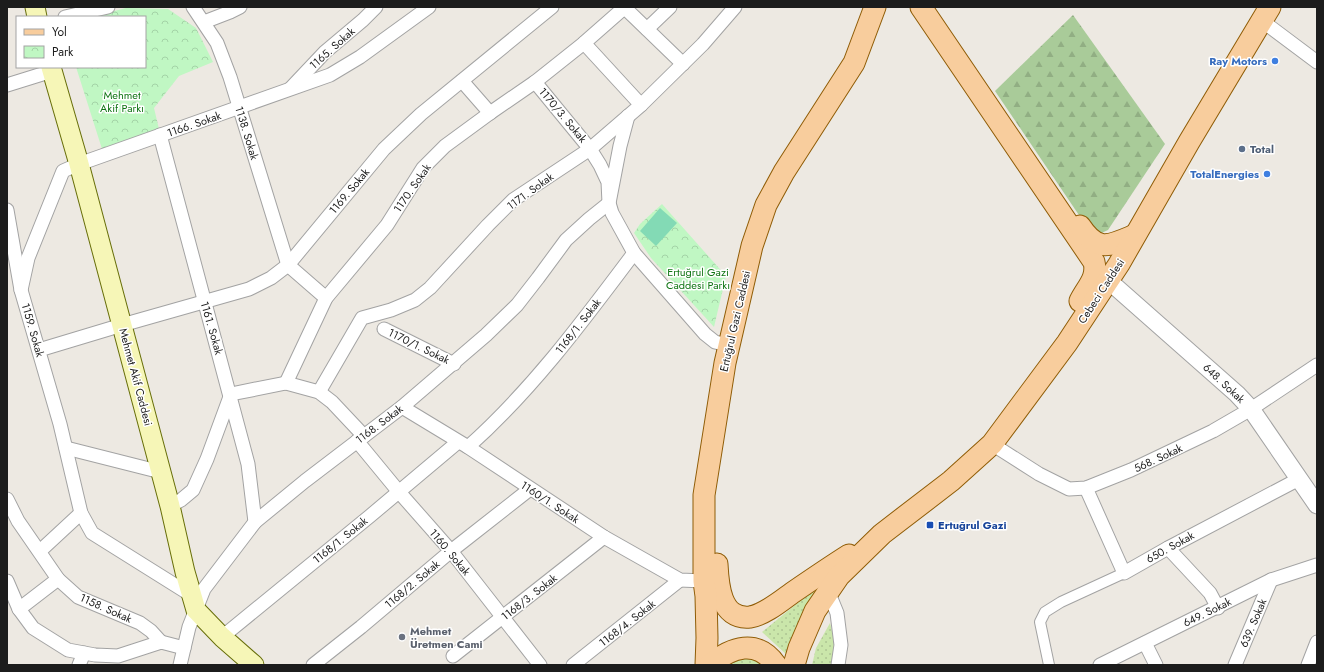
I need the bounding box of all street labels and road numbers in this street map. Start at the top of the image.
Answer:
street label: 1165. Sokak [306,23,358,73]
street label: 1170/3. Sokak [535,84,591,146]
street label: 1138. Sokak [231,104,263,162]
street label: 1166. Sokak [165,107,223,141]
street label: 1170. Sokak [389,160,435,215]
street label: 1169. Sokak [325,165,373,217]
street label: 1171. Sokak [503,168,557,213]
street label: Cebeci Caddesi [1074,255,1128,327]
street label: Ertuğrul Gazi Caddesi [716,269,754,373]
street label: 1168/1. Sokak [551,295,605,357]
street label: 1161. Sokak [197,299,227,357]
street label: 1159. Sokak [18,301,48,359]
street label: 1170/1. Sokak [386,324,453,368]
street label: Mehmet Akif Caddesi [115,327,157,428]
street label: 648. Sokak [1199,359,1249,407]
street label: 1168. Sokak [352,401,406,447]
street label: 568. Sokak [1131,440,1185,476]
street label: 1160/1. Sokak [518,477,583,527]
street label: 1168/1. Sokak [309,513,371,567]
street label: 1160. Sokak [426,525,474,579]
street label: 650. Sokak [1143,527,1197,567]
street label: 1168/2. Sokak [381,556,443,612]
street label: 1168/3. Sokak [498,570,561,624]
street label: 1158. Sokak [77,589,135,627]
street label: 649. Sokak [1180,593,1234,631]
street label: 1168/4. Sokak [595,596,659,650]
street label: 639. Sokak [1236,596,1270,650]

